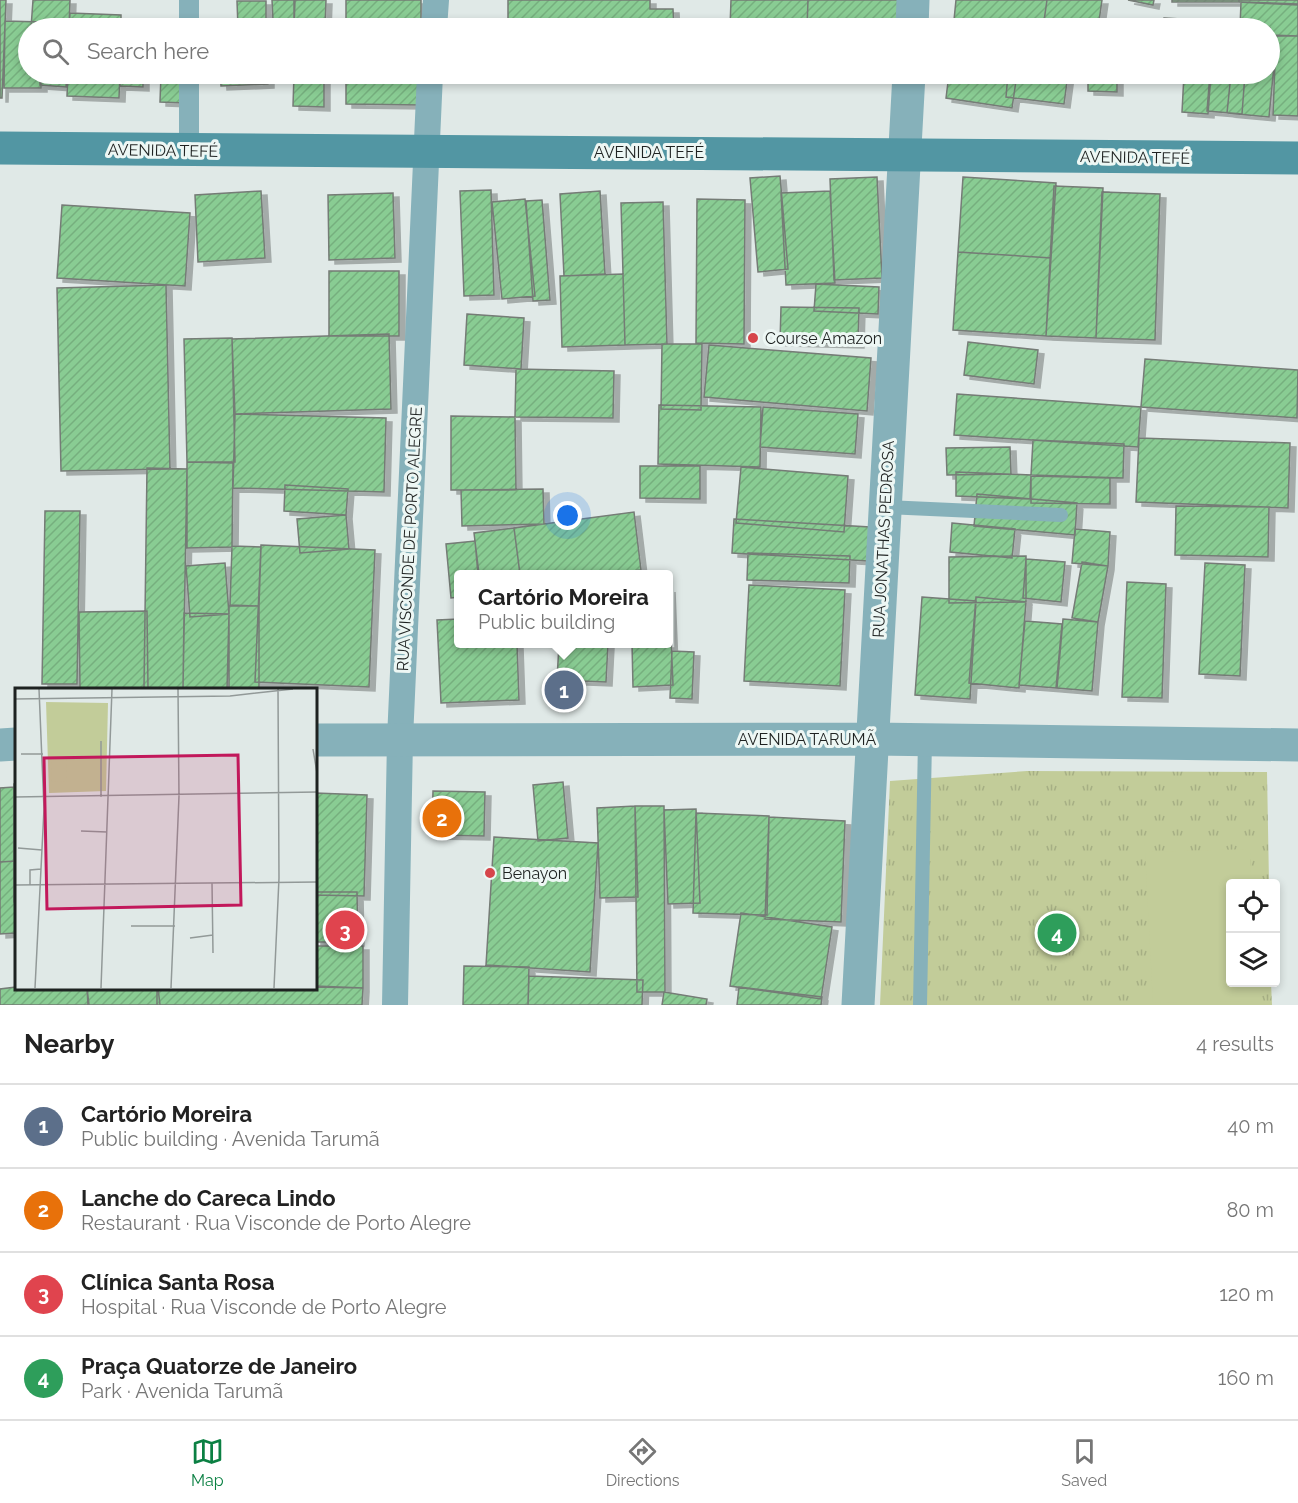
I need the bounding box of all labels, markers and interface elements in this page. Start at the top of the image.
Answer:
search box [18,18,1280,84]
icon: search [39,35,72,68]
text: Search here [87,38,209,64]
street label: AVENIDA TEFÉ [108,139,219,161]
street label: AVENIDA TEFÉ [594,142,704,162]
street label: AVENIDA TEFÉ [1080,146,1191,168]
place label: Course Amazon [765,329,882,348]
marker: Course Amazon [746,331,760,345]
street label: RUA VISCONDE DE PORTO ALEGRE [393,406,426,672]
street label: RUA JONATHAS PEDROSA [869,440,898,638]
your location [553,501,582,530]
popup [454,570,673,648]
text: Cartório Moreira [478,584,649,610]
text: Public building [478,610,615,634]
pin: 1 [544,668,584,712]
inset map [15,688,316,990]
street label: AVENIDA TARUMÃ [738,729,877,749]
pin: 2 [422,796,462,840]
place label: Benayon [502,864,567,883]
marker: Benayon [483,866,497,880]
map controls [1226,879,1280,987]
button: locate [1226,879,1280,933]
pin: 3 [326,908,364,952]
pin: 4 [1038,910,1076,956]
button: layers [1226,933,1280,987]
text: Nearby [24,1029,114,1059]
text: 4 results [1196,1032,1274,1056]
text: Cartório Moreira [81,1101,252,1127]
text: 1 [39,1114,48,1138]
text: 40 m [1227,1114,1274,1138]
text: Public building · Avenida Tarumã [81,1127,380,1151]
text: Lanche do Careca Lindo [81,1185,336,1211]
text: 2 [38,1198,49,1222]
text: 80 m [1226,1198,1274,1222]
text: Restaurant · Rua Visconde de Porto Alegre [81,1211,471,1235]
text: Clínica Santa Rosa [81,1269,275,1295]
text: 3 [38,1282,49,1306]
text: 120 m [1219,1282,1274,1306]
text: Hospital · Rua Visconde de Porto Alegre [81,1295,447,1319]
text: Praça Quatorze de Janeiro [81,1353,357,1379]
text: 4 [38,1366,49,1390]
text: 160 m [1218,1366,1274,1390]
text: Park · Avenida Tarumã [81,1379,283,1403]
tab: Map [191,1435,224,1490]
tab: Directions [606,1435,680,1490]
tab: Saved [1061,1435,1107,1490]

